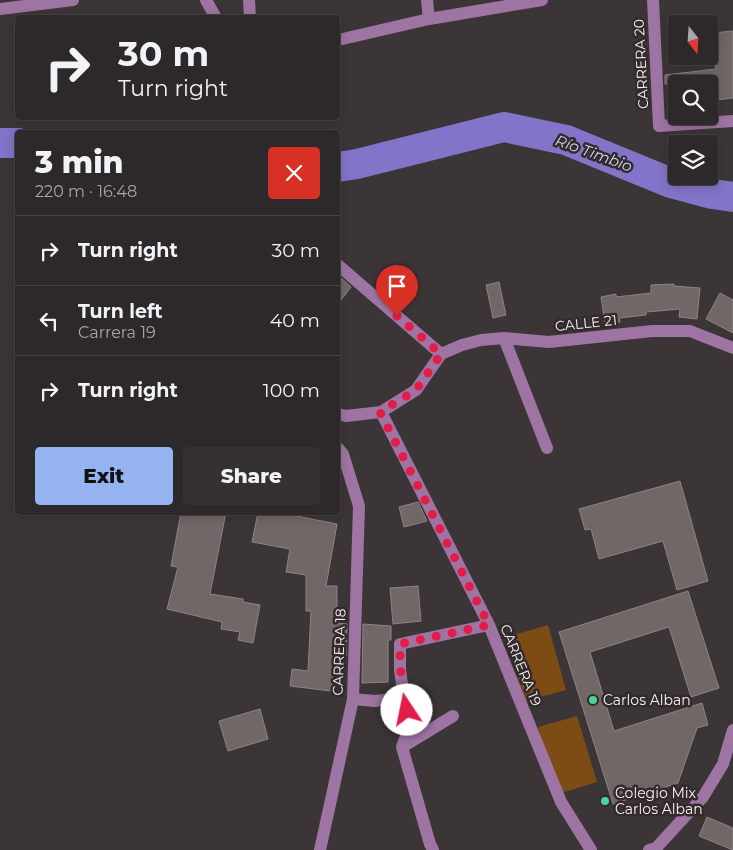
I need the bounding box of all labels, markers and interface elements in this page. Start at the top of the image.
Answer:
north arrow [668,15,718,65]
map controls [668,15,718,185]
street label: CARRERA 20 [630,18,652,110]
text: 30 m [118,32,209,75]
icon: right [35,35,100,100]
text: Turn right [118,75,228,102]
button: search [668,75,718,125]
water label: Río Timbio [553,130,635,176]
button: layers [668,135,718,185]
text: 3 min [35,144,123,181]
button: close [268,147,320,199]
text: 220 m · 16:48 [35,182,137,201]
icon: right [35,237,63,265]
text: Turn right [78,239,178,262]
text: 30 m [272,239,320,262]
pin [376,265,418,316]
icon: arrive [383,272,411,300]
text: Turn left [78,300,163,323]
icon: left [35,307,63,335]
text: 40 m [270,309,320,332]
street label: CALLE 21 [554,311,618,335]
text: Carrera 19 [78,323,156,342]
icon: right [35,377,63,405]
text: Turn right [78,379,178,402]
text: 100 m [263,379,320,402]
button: Exit [35,447,173,505]
button: Share [183,447,320,505]
street label: CARRERA 18 [328,608,350,696]
street label: CARRERA 19 [496,621,546,709]
position arrow [380,683,432,735]
place label: Carlos Alban [603,691,691,709]
marker: Carlos Alban [587,694,599,706]
place label: Colegio Mix Carlos Alban [615,784,703,818]
marker: Colegio Mix Carlos Alban [599,795,611,807]

